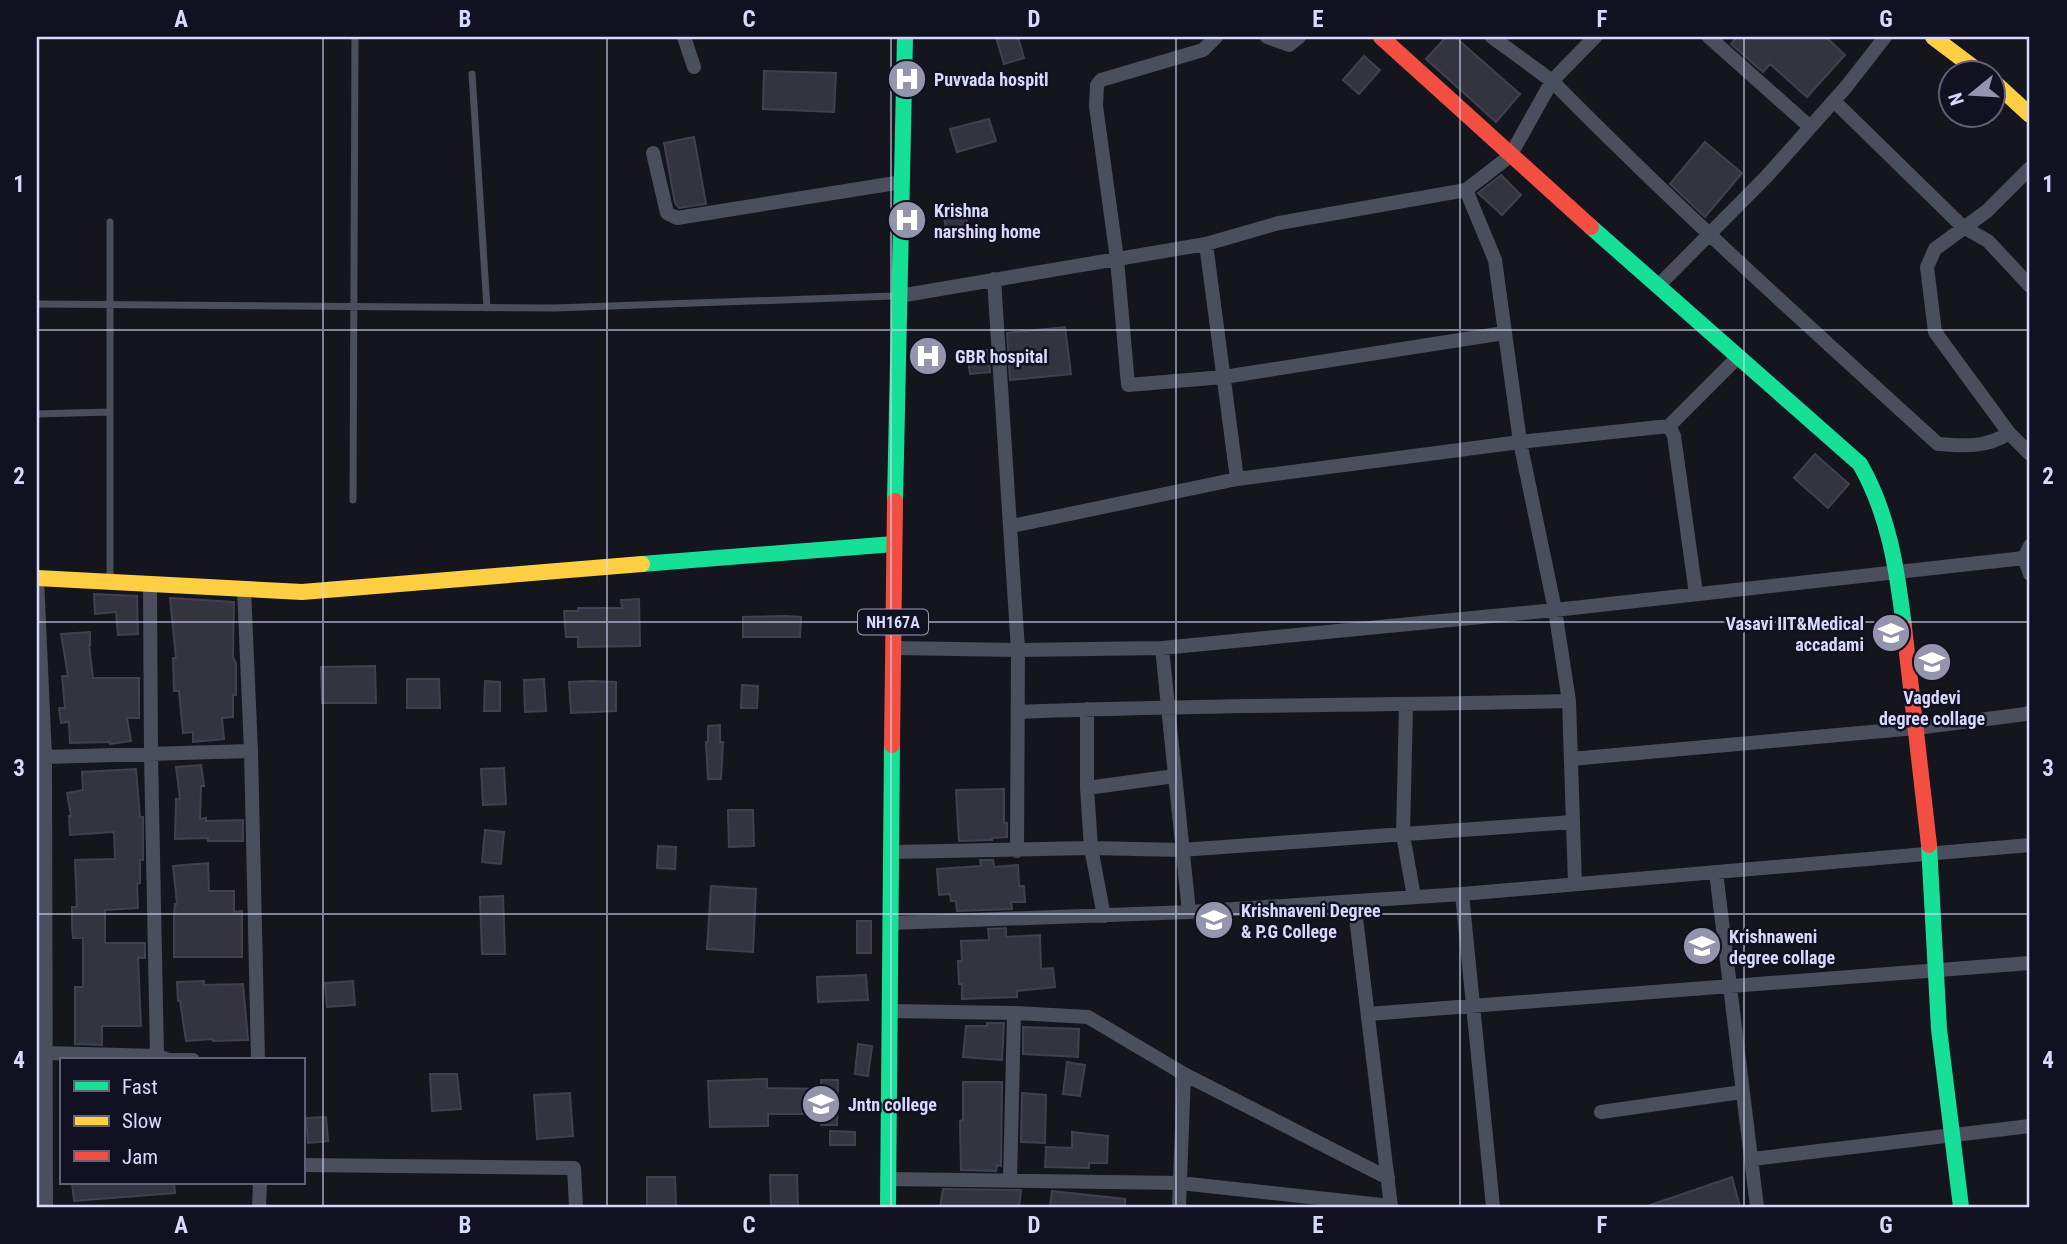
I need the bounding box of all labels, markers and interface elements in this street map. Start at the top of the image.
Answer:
text: A [174,6,188,33]
text: B [459,6,471,33]
text: C [742,6,756,33]
text: D [1028,6,1041,33]
text: E [1312,6,1324,33]
text: F [1597,6,1608,33]
text: G [1879,6,1893,33]
hospital icon: Puvvada hospitl [886,58,928,100]
north arrow [1938,60,2008,130]
place label: Puvvada hospitl [934,69,1049,90]
text: N [1944,90,1969,108]
text: 1 [13,171,25,198]
text: 1 [2042,171,2054,198]
hospital icon: Krishna narshing home [886,199,928,241]
place label: Krishna narshing home [934,200,1041,242]
hospital icon: GBR hospital [907,335,949,377]
place label: GBR hospital [955,346,1048,367]
text: 2 [13,463,25,490]
text: 2 [2042,463,2054,490]
road number: NH167A [858,610,928,635]
school or university icon: Vasavi IIT&Medical accadami [1870,612,1912,654]
place label: Vasavi IIT&Medical accadami [1726,613,1864,655]
school or university icon: Vagdevi degree collage [1911,641,1953,683]
place label: Vagdevi degree collage [1879,687,1985,729]
text: 3 [13,755,25,782]
text: 3 [2042,755,2054,782]
school or university icon: Krishnaveni Degree & P.G College [1193,899,1235,941]
place label: Krishnaveni Degree & P.G College [1241,900,1381,942]
school or university icon: Krishnaweni degree collage [1681,925,1723,967]
place label: Krishnaweni degree collage [1729,926,1836,968]
text: 4 [13,1047,25,1074]
text: 4 [2042,1047,2054,1074]
legend [60,1058,304,1184]
text: Fast [122,1075,158,1099]
school or university icon: Jntn college [800,1083,842,1125]
place label: Jntn college [848,1094,937,1115]
text: Slow [122,1109,162,1133]
text: Jam [122,1145,158,1169]
text: A [174,1212,188,1239]
text: B [459,1212,471,1239]
text: C [742,1212,756,1239]
text: D [1028,1212,1041,1239]
text: E [1312,1212,1324,1239]
text: F [1597,1212,1608,1239]
text: G [1879,1212,1893,1239]

